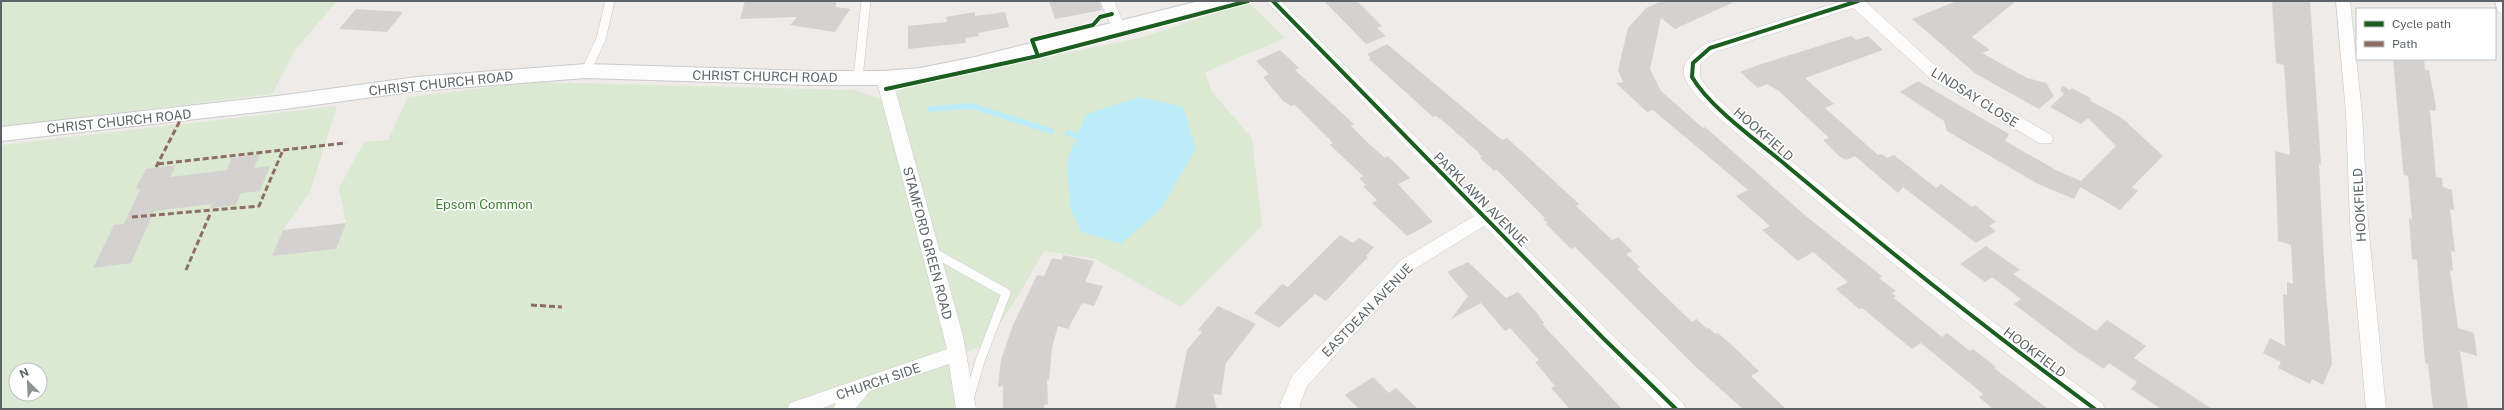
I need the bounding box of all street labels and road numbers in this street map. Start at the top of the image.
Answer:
street label: LINDSAY CLOSE [1928,65,2021,130]
street label: CHRIST CHURCH ROAD [368,68,514,99]
street label: CHRIST CHURCH ROAD [692,68,838,85]
street label: HOOKFIELD [1731,104,1796,164]
street label: CHRIST CHURCH ROAD [46,106,192,137]
street label: PARKLAWN AVENUE [1431,149,1531,249]
street label: STAMFORD GREEN ROAD [900,165,955,321]
street label: HOOKFIELD [2350,168,2369,242]
street label: EASTDEAN AVENUE [1319,261,1416,360]
street label: HOOKFIELD [2001,324,2069,381]
street label: CHURCH SIDE [834,360,922,403]

